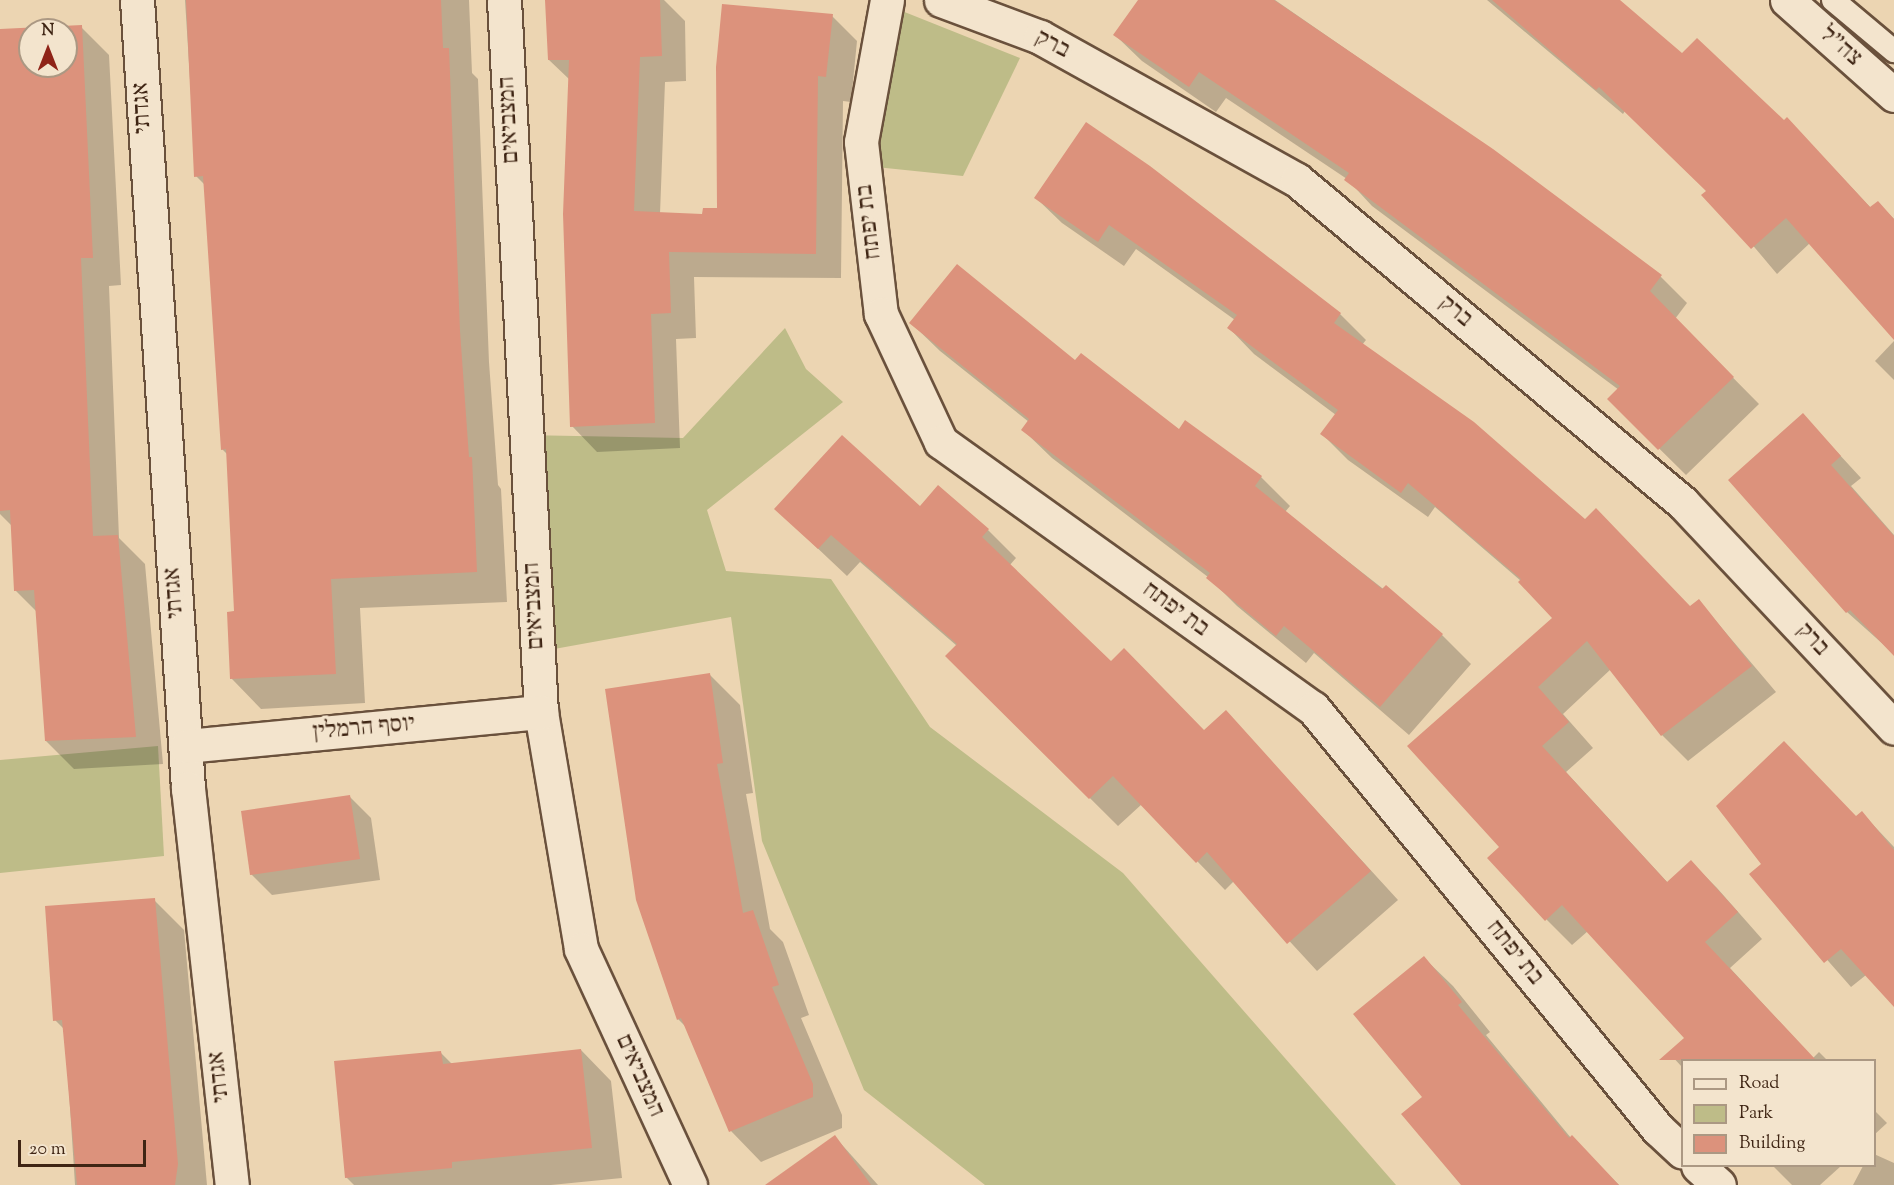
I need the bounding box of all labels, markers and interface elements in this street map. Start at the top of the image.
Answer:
north arrow [18,18,78,78]
text: N [42,20,54,43]
street label: צה"ל [1813,21,1867,73]
street label: ברק [1030,24,1074,66]
street label: המצביאים [493,76,527,164]
street label: אגדתי [127,82,159,134]
street label: בת יפתח [851,183,889,261]
street label: ברק [1432,290,1478,334]
street label: המצביאים [518,562,552,650]
street label: אגדתי [159,566,191,620]
street label: בת יפתח [1136,576,1214,644]
street label: ברק [1790,617,1834,663]
street label: יוסף הרמלין [312,710,416,748]
street label: בת יפתח [1479,915,1549,991]
street label: המצביאים [608,1030,670,1122]
street label: אגדתי [203,1050,237,1104]
legend [1681,1059,1876,1167]
text: Road [1739,1071,1779,1097]
text: Park [1739,1101,1773,1127]
scale bar [21,1128,148,1166]
text: Building [1739,1131,1805,1157]
text: 20 m [29,1137,66,1163]

